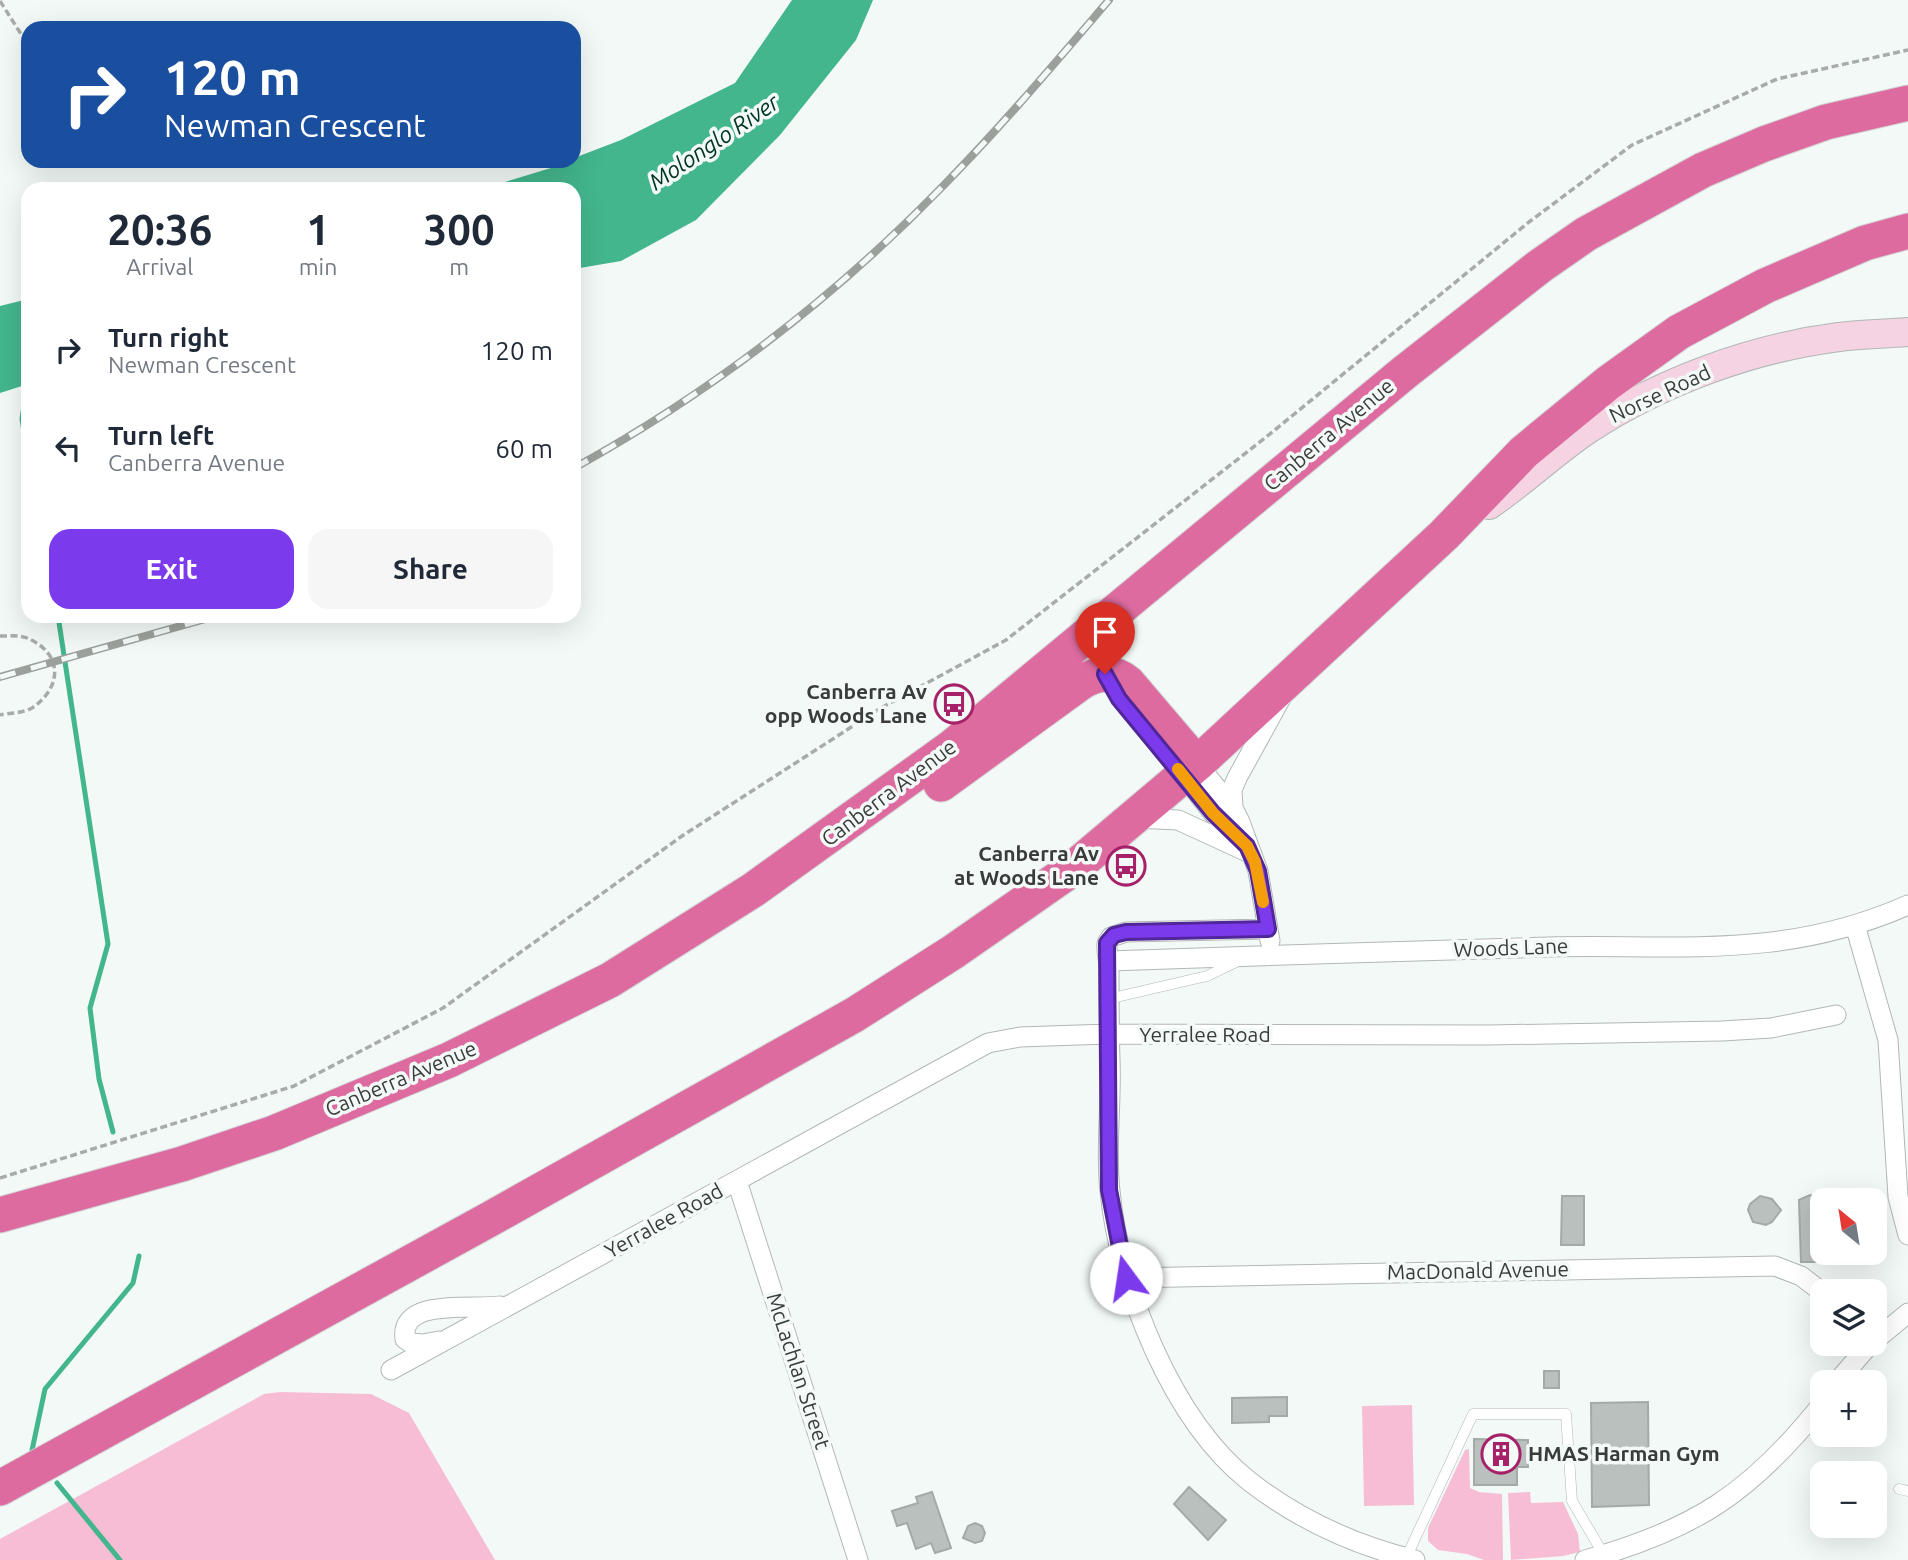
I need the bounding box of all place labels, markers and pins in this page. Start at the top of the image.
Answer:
pin [1075,602,1135,674]
place label: Canberra Av opp Woods Lane [765,679,927,727]
bus stop icon: Canberra Av opp Woods Lane [933,683,975,725]
place label: Canberra Av at Woods Lane [954,841,1099,889]
bus stop icon: Canberra Av at Woods Lane [1105,845,1147,887]
building icon: HMAS Harman Gym [1480,1433,1522,1475]
place label: HMAS Harman Gym [1528,1441,1720,1465]

